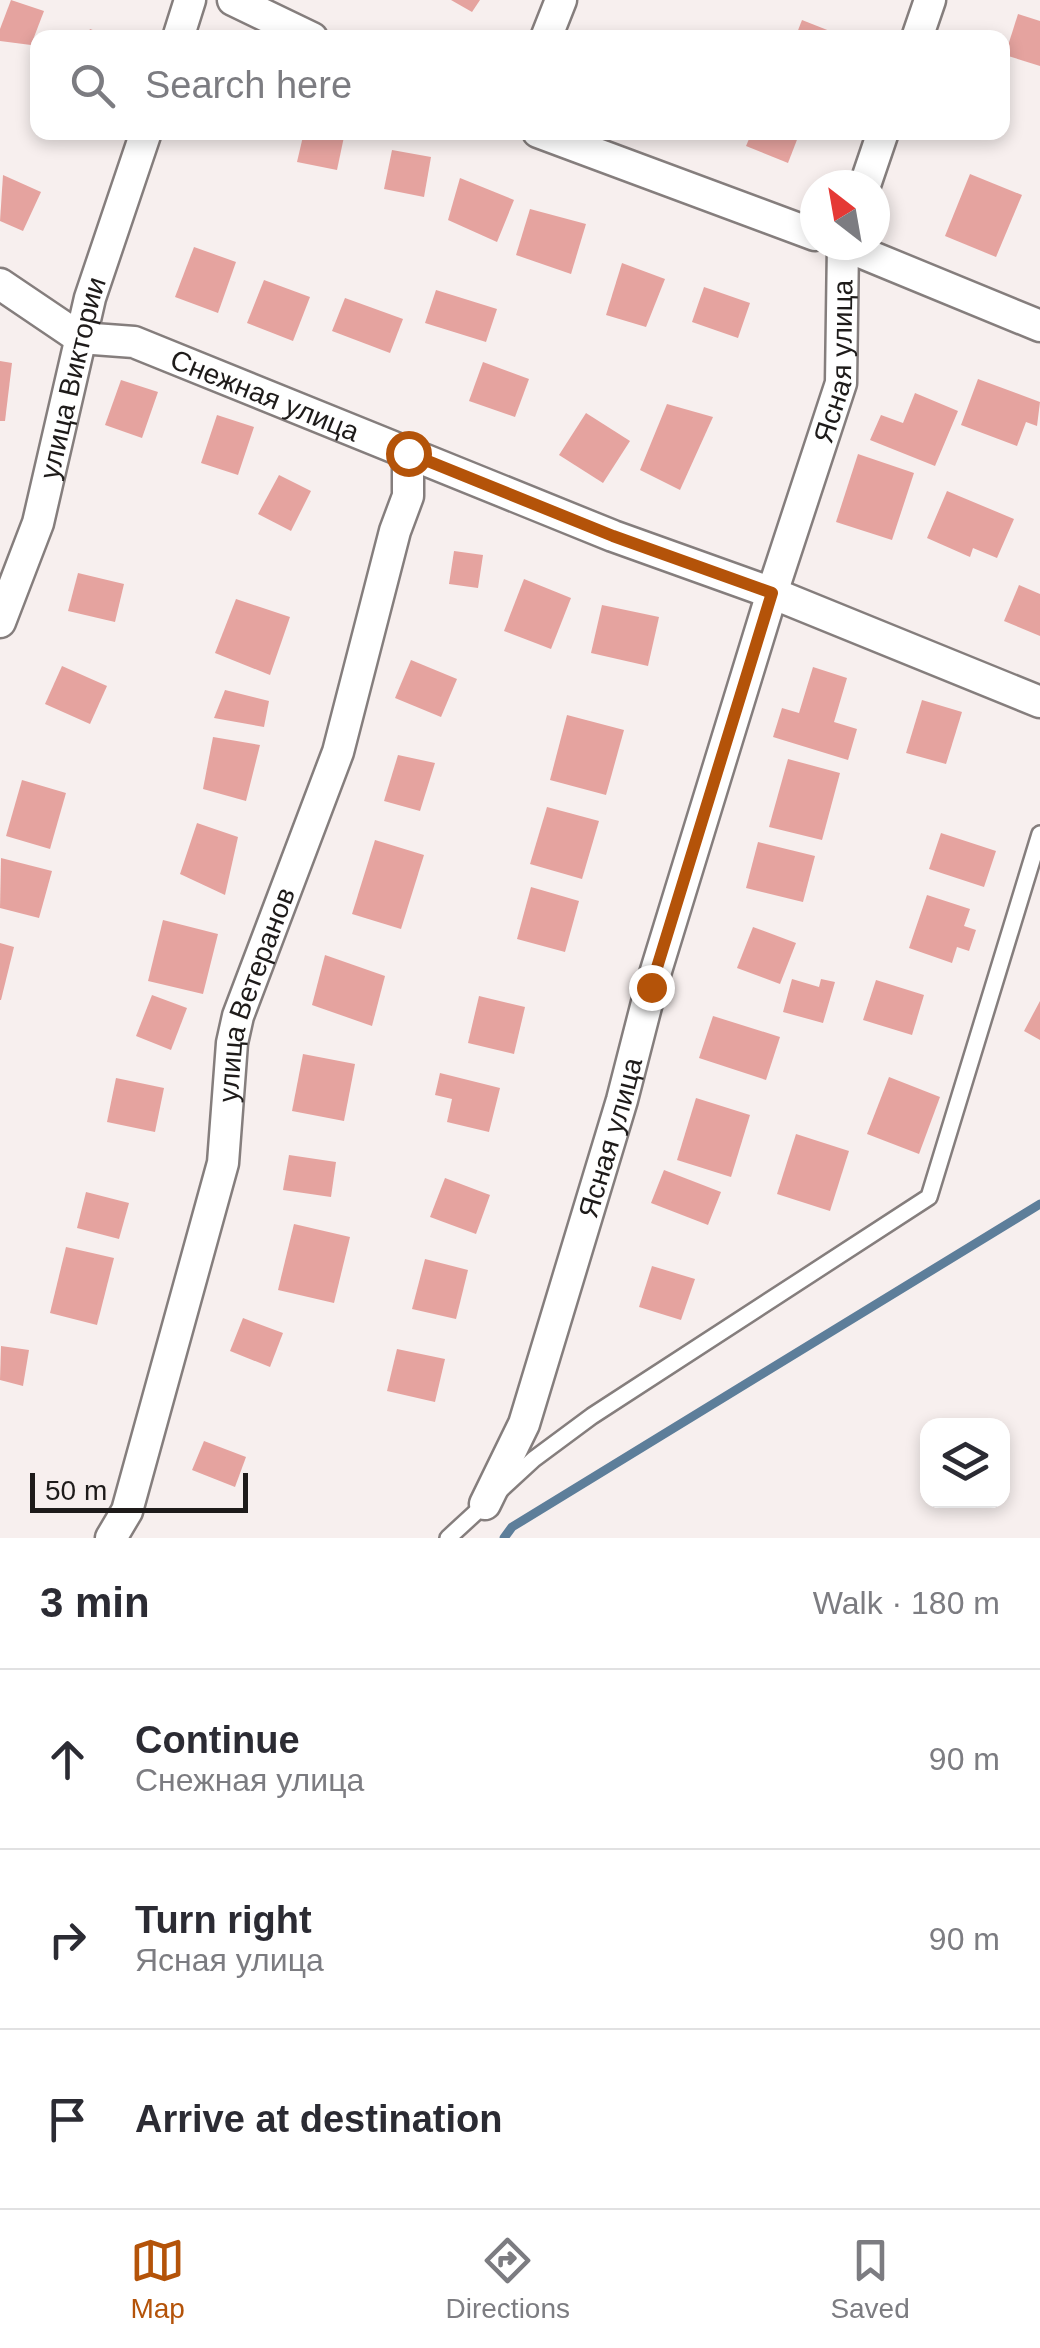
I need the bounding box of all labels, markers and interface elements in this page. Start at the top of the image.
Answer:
search box [30,30,1010,140]
icon: search [65,58,120,113]
text: Search here [145,64,352,106]
north arrow [800,170,890,260]
street label: улица Виктории [34,273,112,482]
street label: Ясная улица [807,279,859,447]
street label: Снежная улица [166,343,364,448]
route start [386,431,432,477]
street label: улица Ветеранов [213,883,301,1103]
route end [629,965,675,1011]
street label: Ясная улица [572,1054,648,1222]
map controls [920,1418,1010,1508]
button: layers [920,1418,1010,1508]
scale bar [30,1468,248,1512]
text: 50 m [45,1475,107,1506]
text: 3 min [40,1579,150,1626]
text: Walk · 180 m [813,1585,1000,1621]
text: Continue [135,1719,300,1761]
icon: ahead [40,1732,95,1787]
text: 90 m [929,1741,1000,1777]
text: Снежная улица [135,1762,364,1798]
text: Turn right [135,1899,312,1941]
icon: right [40,1912,95,1967]
text: 90 m [929,1921,1000,1957]
text: Ясная улица [135,1942,324,1978]
icon: arrive [40,2092,95,2147]
text: Arrive at destination [135,2098,502,2140]
tab: Map [130,2233,185,2325]
tab: Directions [446,2233,570,2325]
tab: Saved [830,2233,910,2325]

